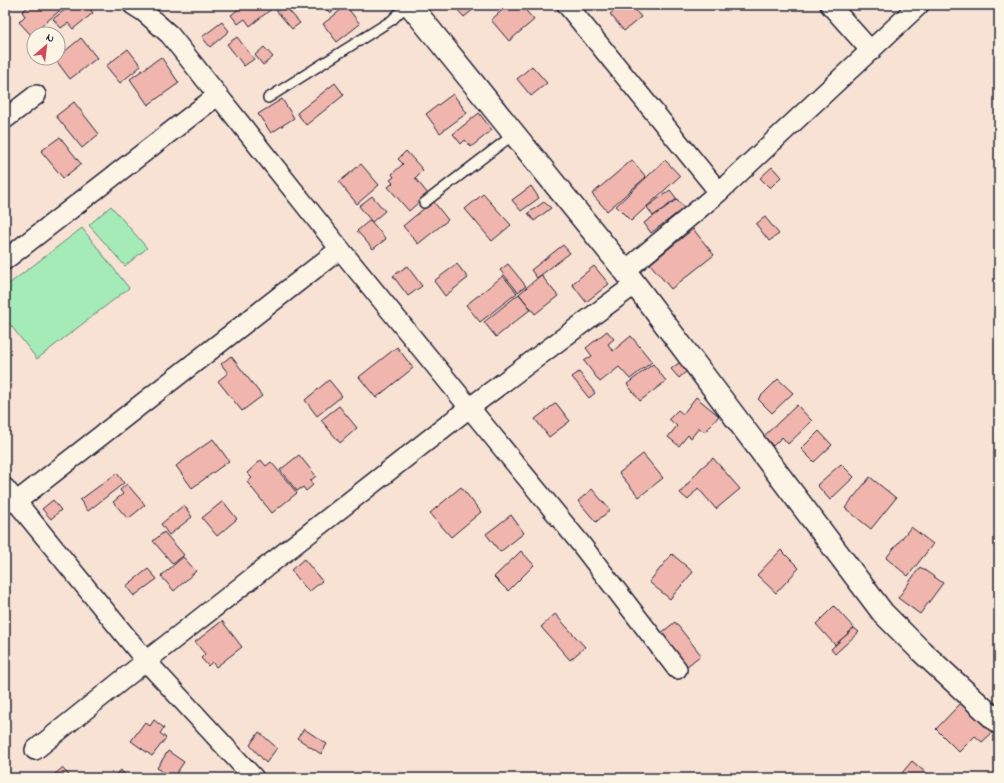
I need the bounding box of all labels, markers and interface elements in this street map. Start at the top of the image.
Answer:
north arrow [26,26,66,66]
text: N [43,29,57,47]

